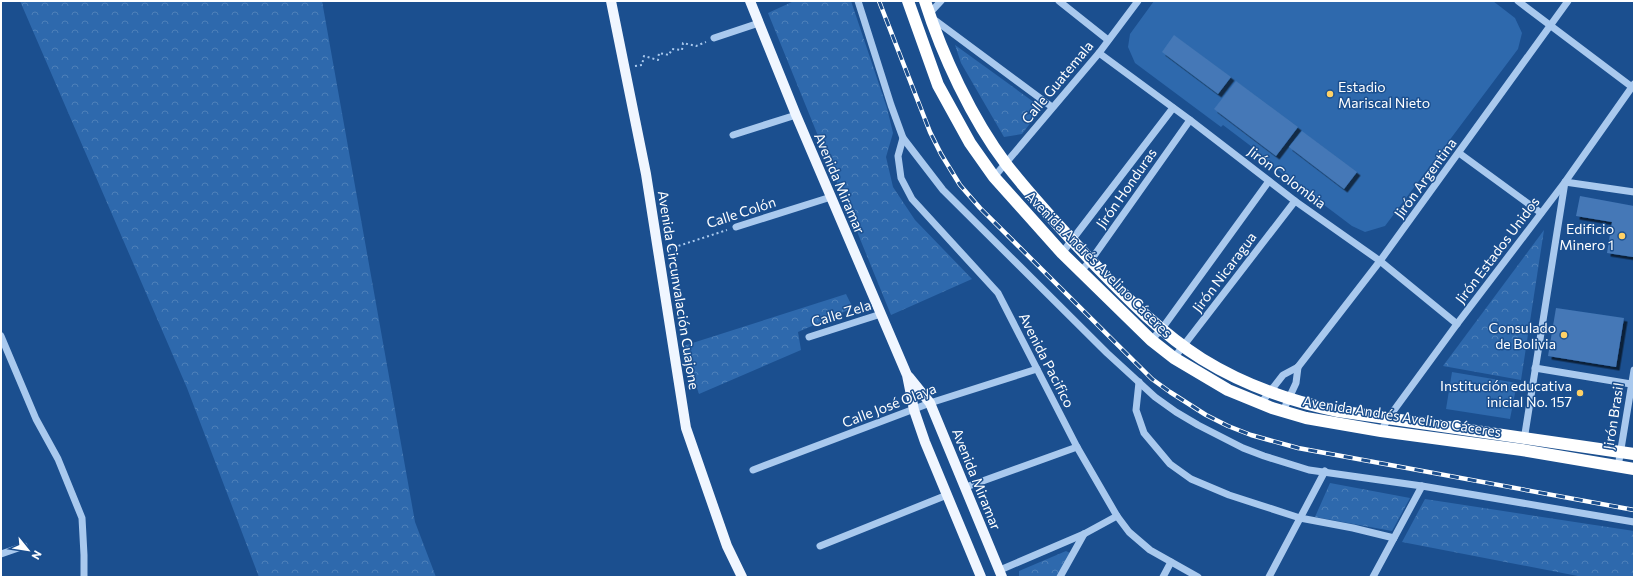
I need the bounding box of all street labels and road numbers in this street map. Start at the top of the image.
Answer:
street label: Calle Guatemala [1017,37,1097,127]
street label: Avenida Miramar [811,130,869,236]
street label: Jirón Argentina [1390,135,1460,221]
street label: Jirón Colombia [1245,142,1329,212]
street label: Jirón Honduras [1092,145,1160,231]
street label: Avenida Andrés Avelino Cáceres [1022,187,1176,341]
street label: Avenida Circunvalación Cuajone [655,189,703,391]
street label: Calle Colón [704,193,778,231]
street label: Jirón Estados Unidos [1451,193,1543,307]
street label: Jirón Nicaragua [1188,229,1260,315]
street label: Calle Zela [809,296,873,330]
street label: Avenida Pacifico [1016,310,1078,410]
street label: Calle José Olaya [840,379,938,431]
street label: Jirón Brasil [1599,381,1627,451]
street label: Avenida Andrés Avelino Cáceres [1302,392,1502,440]
street label: Avenida Miramar [949,426,1005,533]

